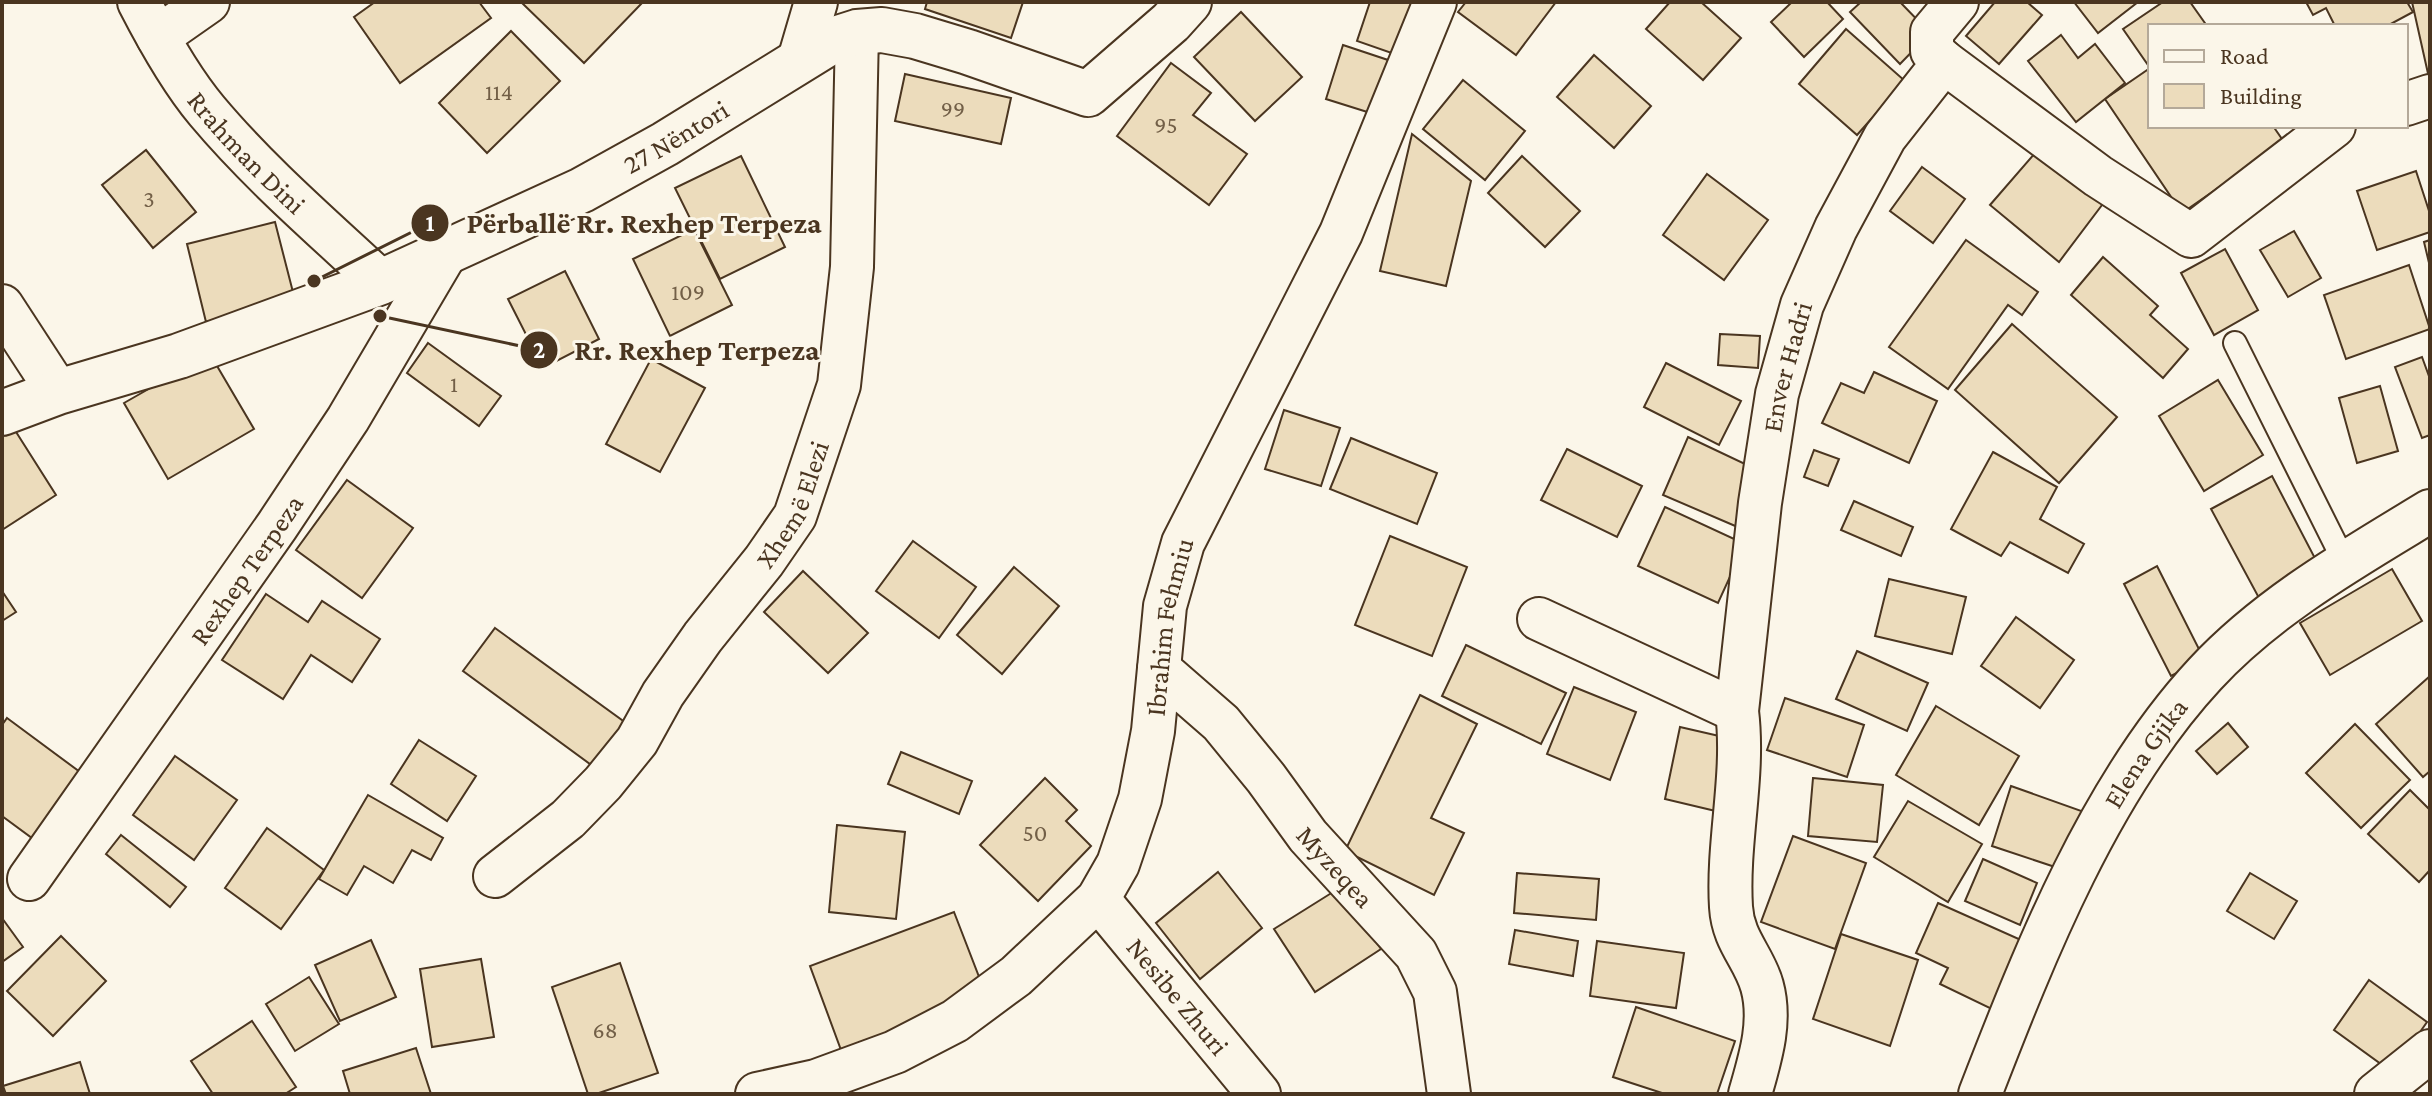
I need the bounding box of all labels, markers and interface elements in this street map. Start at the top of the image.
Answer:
legend [2148,24,2408,128]
text: Road [2220,42,2269,69]
house number: 114 [485,78,513,105]
text: Building [2220,82,2302,109]
street label: Rrahman Dini [181,85,312,220]
street label: 27 Nëntori [618,94,734,180]
house number: 99 [941,95,965,122]
house number: 95 [1154,111,1178,138]
house number: 3 [143,185,155,212]
callout: Përballë Rr. Rexhep Terpeza [410,196,837,250]
text: Përballë Rr. Rexhep Terpeza [466,206,822,239]
text: 1 [426,209,435,236]
house number: 109 [671,278,705,305]
street label: Enver Hadri [1756,298,1818,435]
callout: Rr. Rexhep Terpeza [519,323,836,377]
text: Rr. Rexhep Terpeza [574,333,820,366]
text: 2 [533,336,545,363]
house number: 1 [450,370,458,397]
street label: Xhemë Elezi [749,437,835,574]
street label: Rexhep Terpeza [183,489,309,651]
street label: Ibrahim Fehmiu [1140,534,1200,717]
street label: Elena Gjika [2097,692,2194,813]
house number: 50 [1023,819,1047,846]
street label: Myzeqea [1290,819,1381,914]
street label: Nesibe Zhuri [1120,932,1235,1061]
house number: 68 [592,1016,618,1043]

